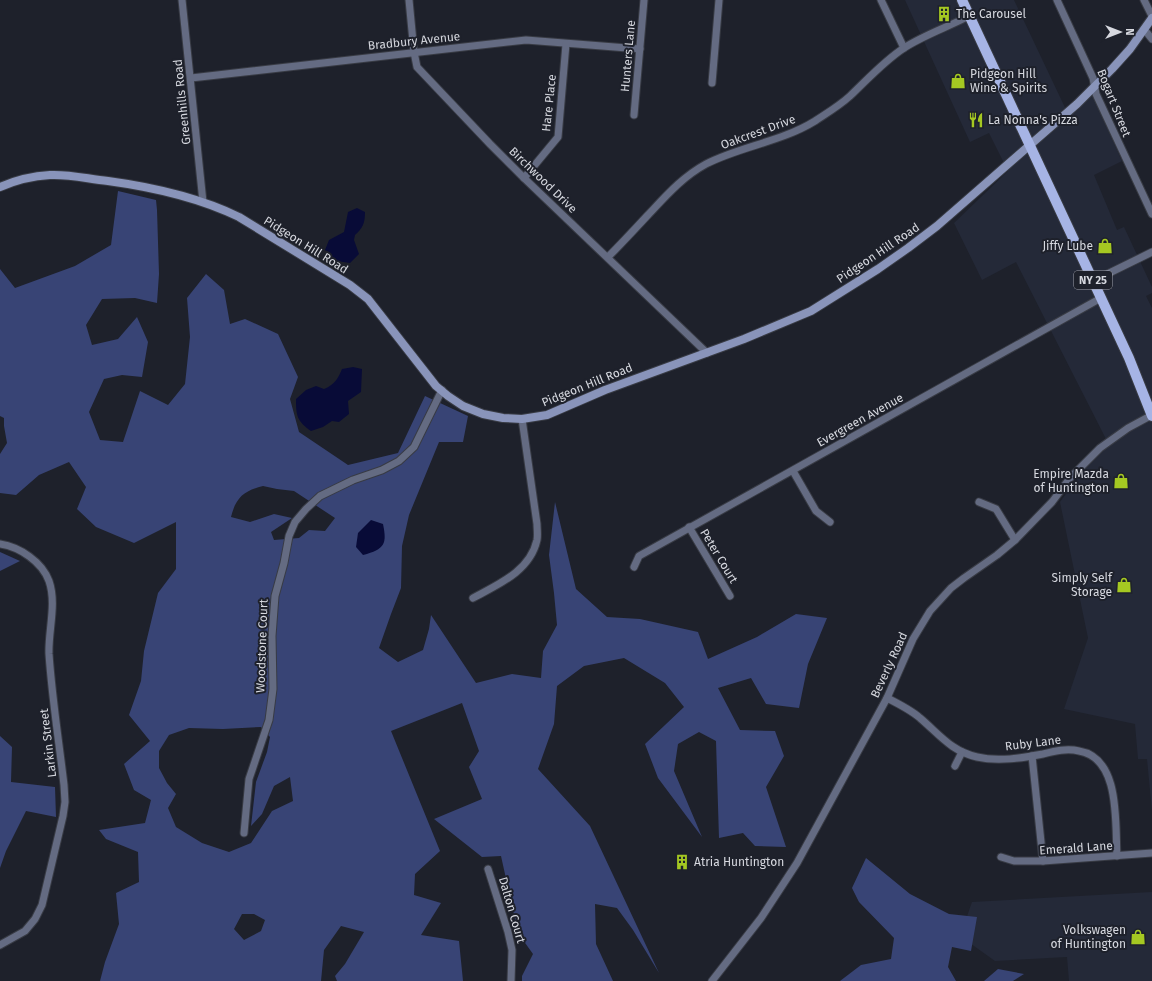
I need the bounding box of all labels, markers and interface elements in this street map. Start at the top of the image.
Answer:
building icon: The Carousel [935,5,953,23]
place label: The Carousel [956,7,1026,21]
north arrow [1100,12,1140,52]
street label: Hunters Lane [618,19,638,93]
text: N [1123,28,1136,36]
street label: Bradbury Avenue [367,29,461,53]
street label: Greenhills Road [171,59,193,145]
place label: Pidgeon Hill Wine & Spirits [970,67,1047,95]
street label: Bogart Street [1094,67,1134,139]
shop icon: Pidgeon Hill Wine & Spirits [949,72,967,90]
street label: Hare Place [539,74,559,132]
restaurant icon: La Nonna's Pizza [967,111,985,129]
street label: Oakcrest Drive [719,112,797,152]
place label: La Nonna's Pizza [988,113,1078,127]
street label: Birchwood Drive [506,144,580,216]
street label: Pidgeon Hill Road [261,213,351,277]
street label: Pidgeon Hill Road [834,220,922,286]
shop icon: Jiffy Lube [1096,237,1114,255]
place label: Jiffy Lube [1042,239,1093,253]
road number: NY 25 [1074,271,1112,289]
street label: Pidgeon Hill Road [540,360,634,410]
street label: Evergreen Avenue [814,390,906,450]
place label: Empire Mazda of Huntington [1033,467,1109,495]
shop icon: Empire Mazda of Huntington [1112,472,1130,490]
street label: Peter Court [697,526,741,586]
place label: Simply Self Storage [1052,571,1113,599]
shop icon: Simply Self Storage [1115,576,1133,594]
street label: Woodstone Court [253,598,271,693]
street label: Beverly Road [868,630,910,700]
street label: Larkin Street [37,707,59,778]
street label: Ruby Lane [1004,733,1062,753]
street label: Emerald Lane [1039,838,1113,858]
building icon: Atria Huntington [673,853,691,871]
place label: Atria Huntington [694,855,784,869]
street label: Dalton Court [496,875,528,945]
place label: Volkswagen of Huntington [1050,923,1126,951]
shop icon: Volkswagen of Huntington [1129,928,1147,946]

